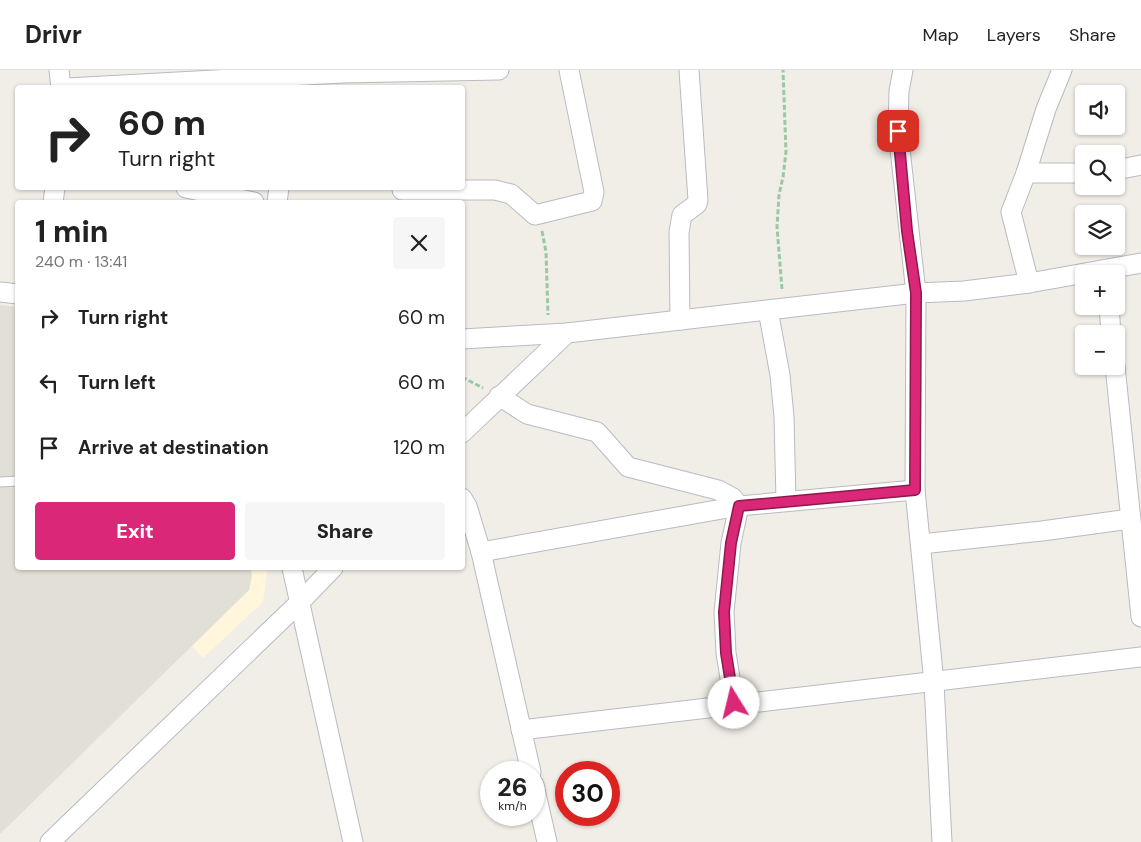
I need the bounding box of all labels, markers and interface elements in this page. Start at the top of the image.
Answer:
text: Drivr [25,19,82,50]
text: Map [923,23,959,47]
text: Layers [987,23,1041,47]
text: Share [1069,23,1116,47]
map controls [1075,85,1125,375]
button: sound [1075,85,1125,135]
text: 60 m [118,100,206,146]
icon: right [35,105,100,170]
pin [877,110,919,152]
icon: arrive [884,117,912,145]
text: Turn right [118,144,215,173]
button: search [1075,145,1125,195]
button: layers [1075,205,1125,255]
text: 1 min [35,212,108,251]
button: close [393,217,445,269]
text: 240 m · 13:41 [35,251,127,272]
button: + [1075,265,1125,315]
icon: right [35,304,63,332]
text: Turn right [78,305,168,330]
text: 60 m [398,305,445,330]
button: − [1075,325,1125,375]
icon: left [35,369,63,397]
text: Turn left [78,370,156,395]
text: 60 m [398,370,445,395]
icon: arrive [35,434,63,462]
text: Arrive at destination [78,435,269,460]
text: 120 m [393,435,445,460]
button: Exit [35,502,235,560]
button: Share [245,502,445,560]
position arrow [707,676,759,728]
speed limit sign: 30 [555,761,620,826]
text: 26 [497,771,528,804]
text: km/h [498,798,527,814]

